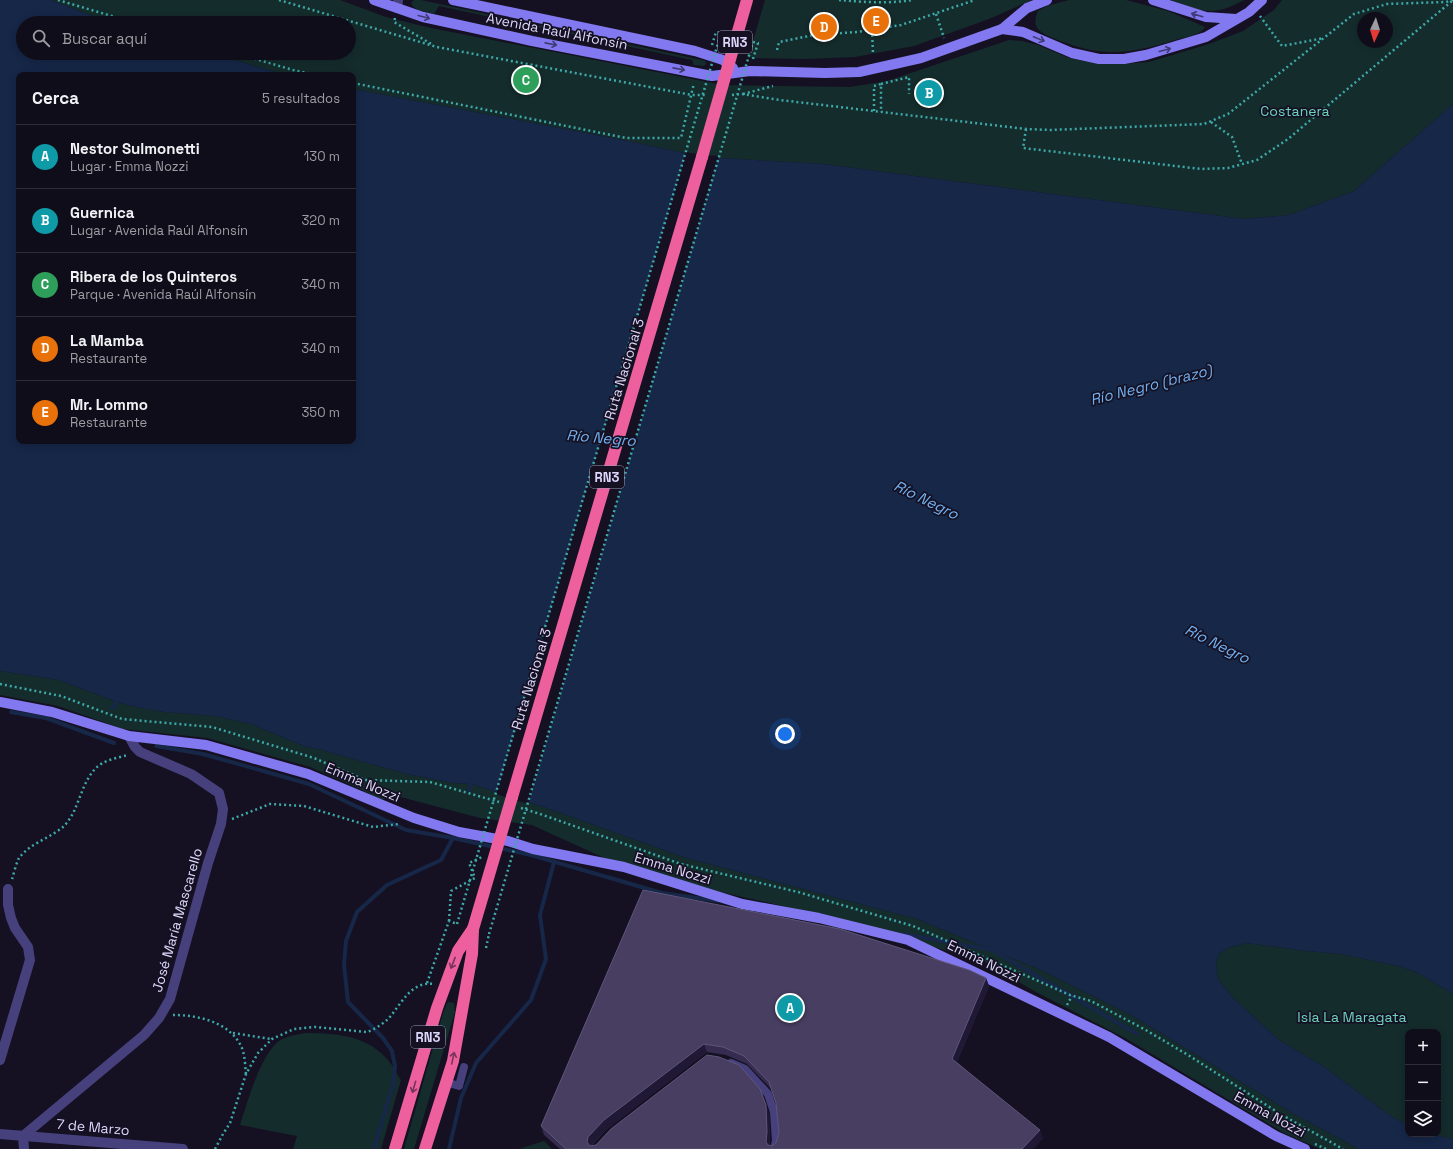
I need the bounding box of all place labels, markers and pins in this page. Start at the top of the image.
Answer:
pin: E [863,6,889,36]
pin: D [811,12,837,42]
pin: C [513,65,539,95]
pin: B [916,78,942,108]
pin: A [777,993,803,1023]

